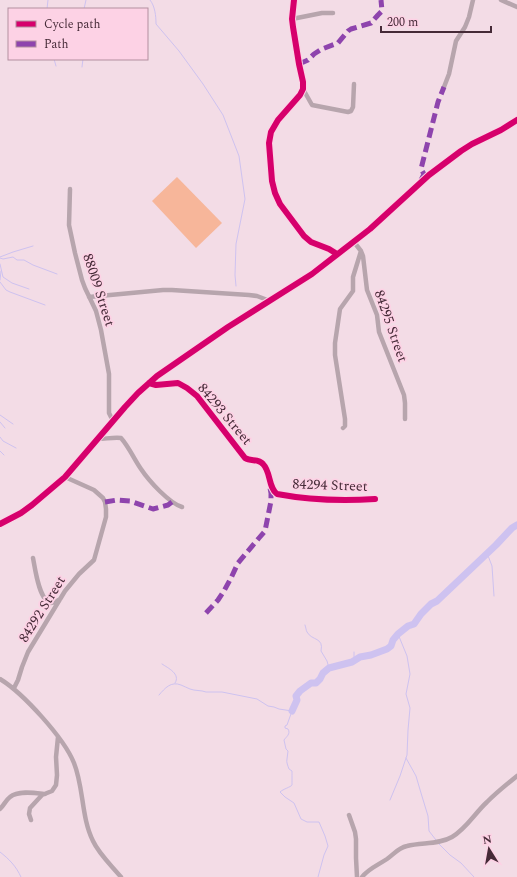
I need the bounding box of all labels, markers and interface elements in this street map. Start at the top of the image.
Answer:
legend [8,8,148,60]
scale bar [381,8,491,34]
text: 200 m [387,13,418,32]
text: Cycle path [44,15,101,34]
text: Path [44,35,69,54]
street label: 88009 Street [77,251,121,329]
street label: 84295 Street [369,287,413,365]
street label: 84293 Street [193,378,257,450]
street label: 84294 Street [292,473,368,497]
street label: 84292 Street [13,572,71,646]
north arrow [469,829,509,869]
text: N [481,830,493,849]

